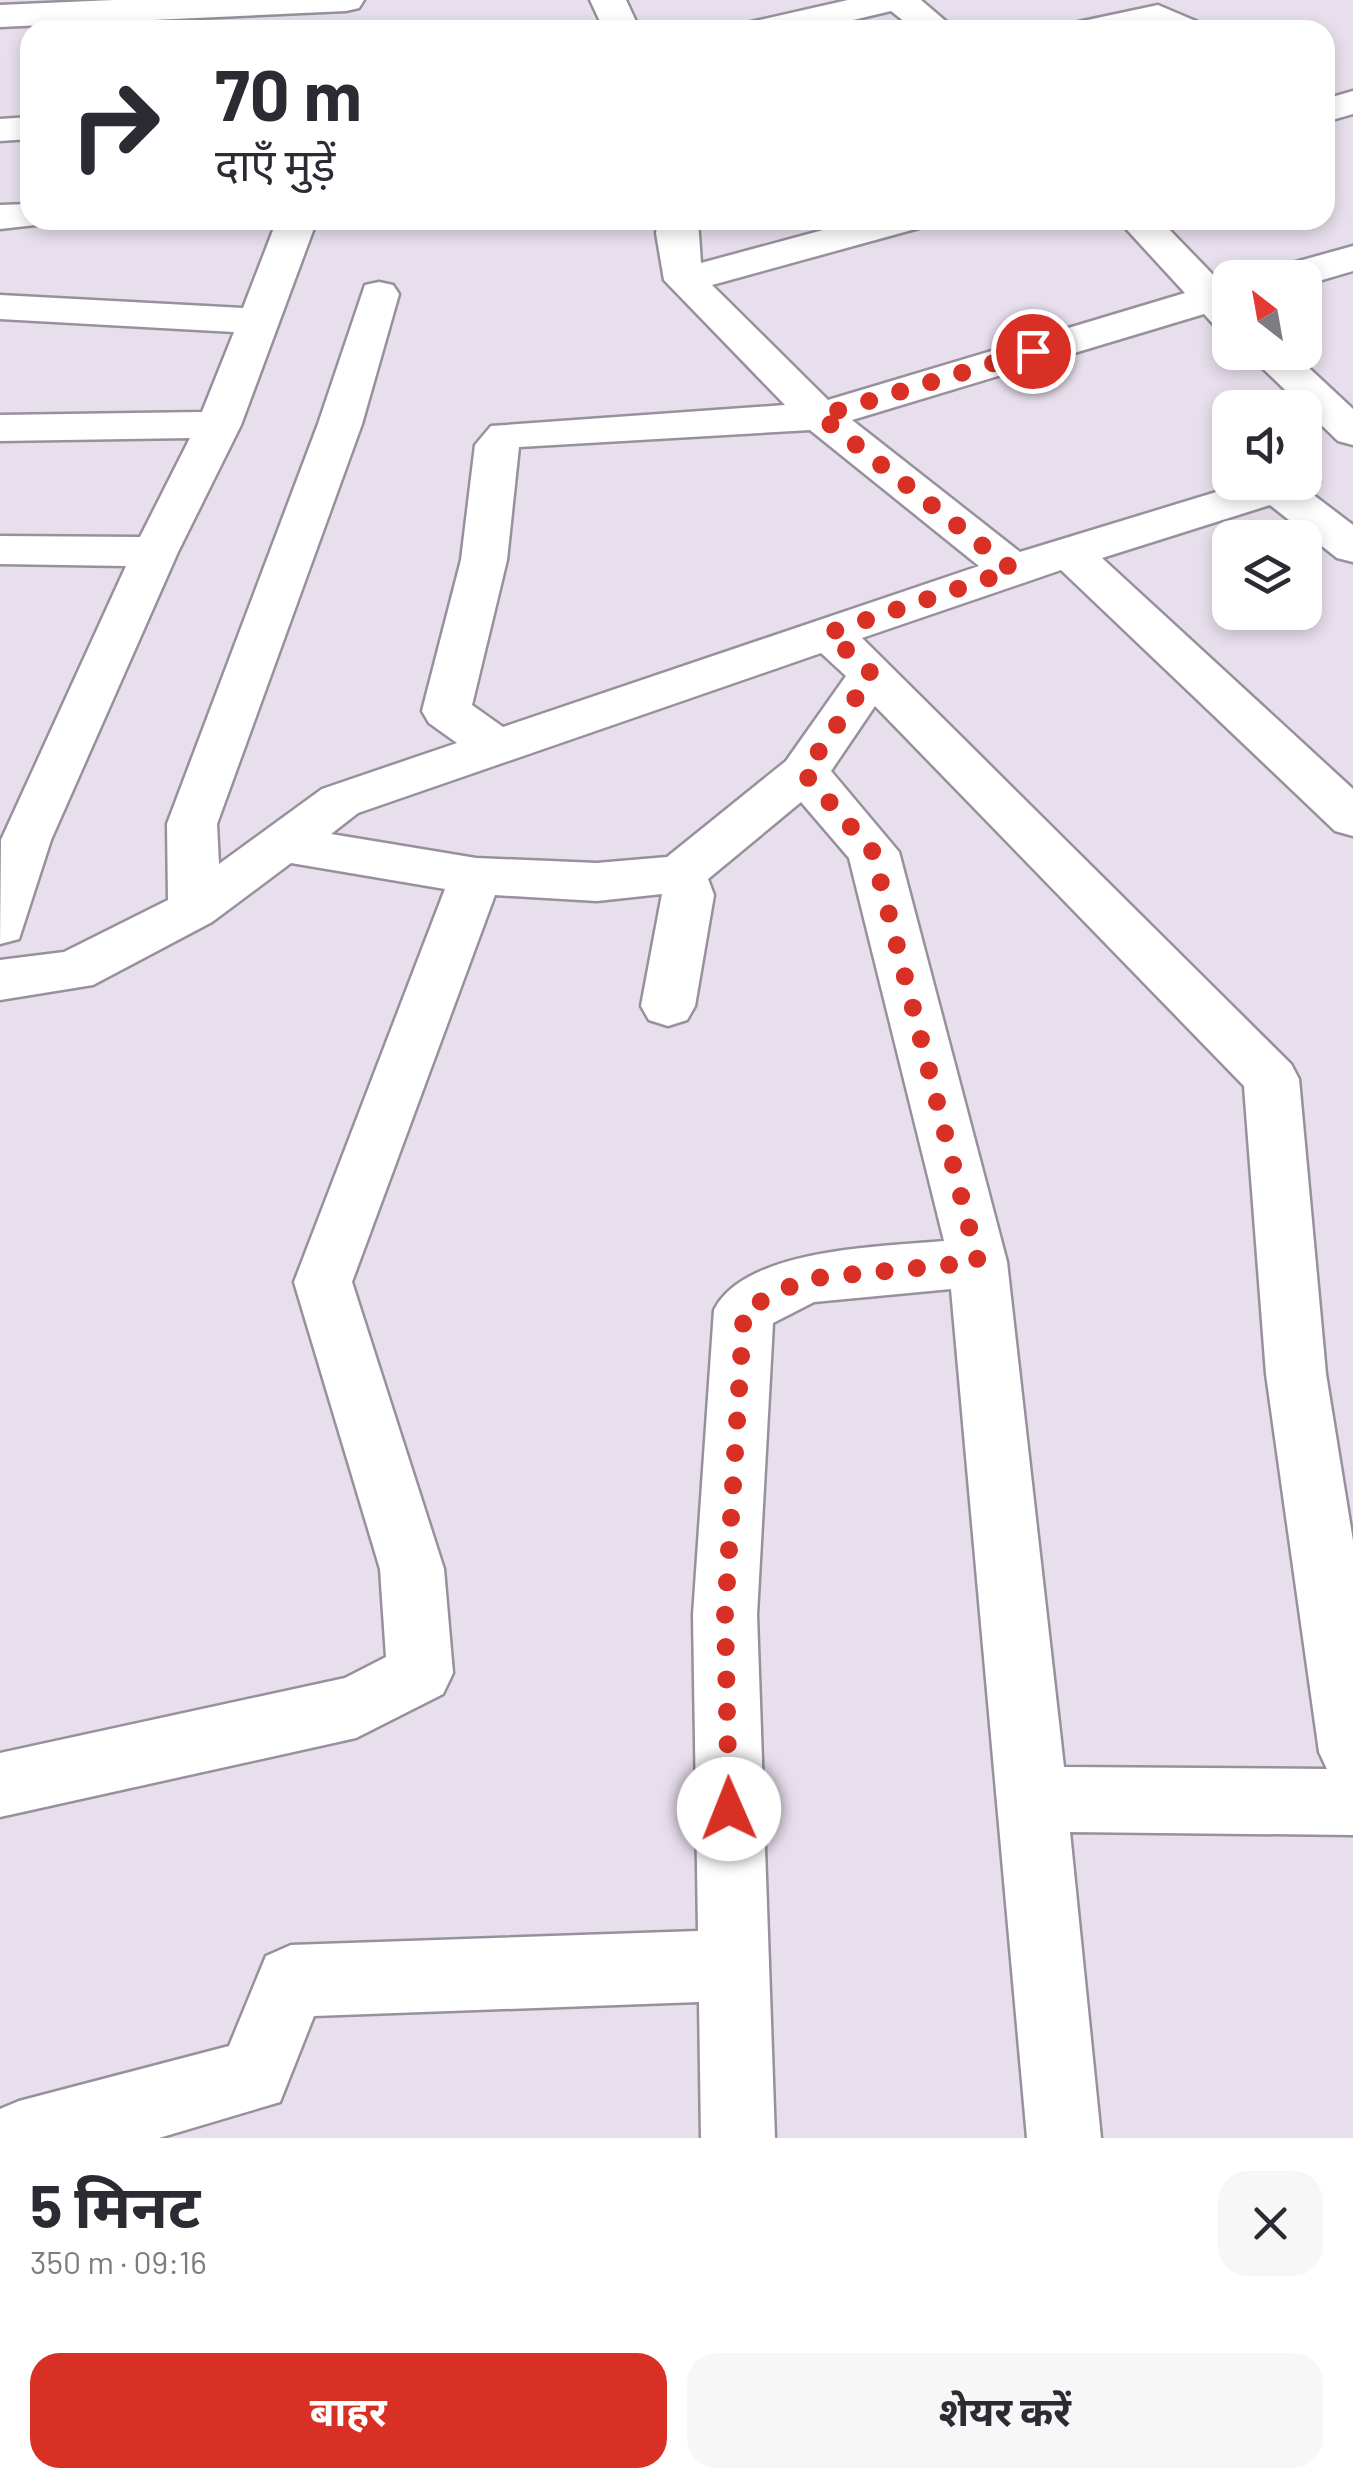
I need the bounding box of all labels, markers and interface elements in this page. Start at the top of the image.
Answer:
text: 70 m [215,51,362,135]
icon: right [50,60,180,190]
text: दाएँ मुड़ें [215,136,335,190]
north arrow [1212,260,1322,370]
map controls [1212,260,1322,630]
pin [991,309,1076,394]
icon: arrive [1006,324,1061,379]
button: sound [1212,390,1322,500]
button: layers [1212,520,1322,630]
position arrow [677,1757,781,1861]
text: 5 मिनट [30,2168,200,2240]
button: close [1218,2171,1323,2276]
text: 350 m · 09:16 [30,2242,207,2280]
button: बाहर [30,2353,667,2468]
button: शेयर करें [687,2353,1323,2468]

